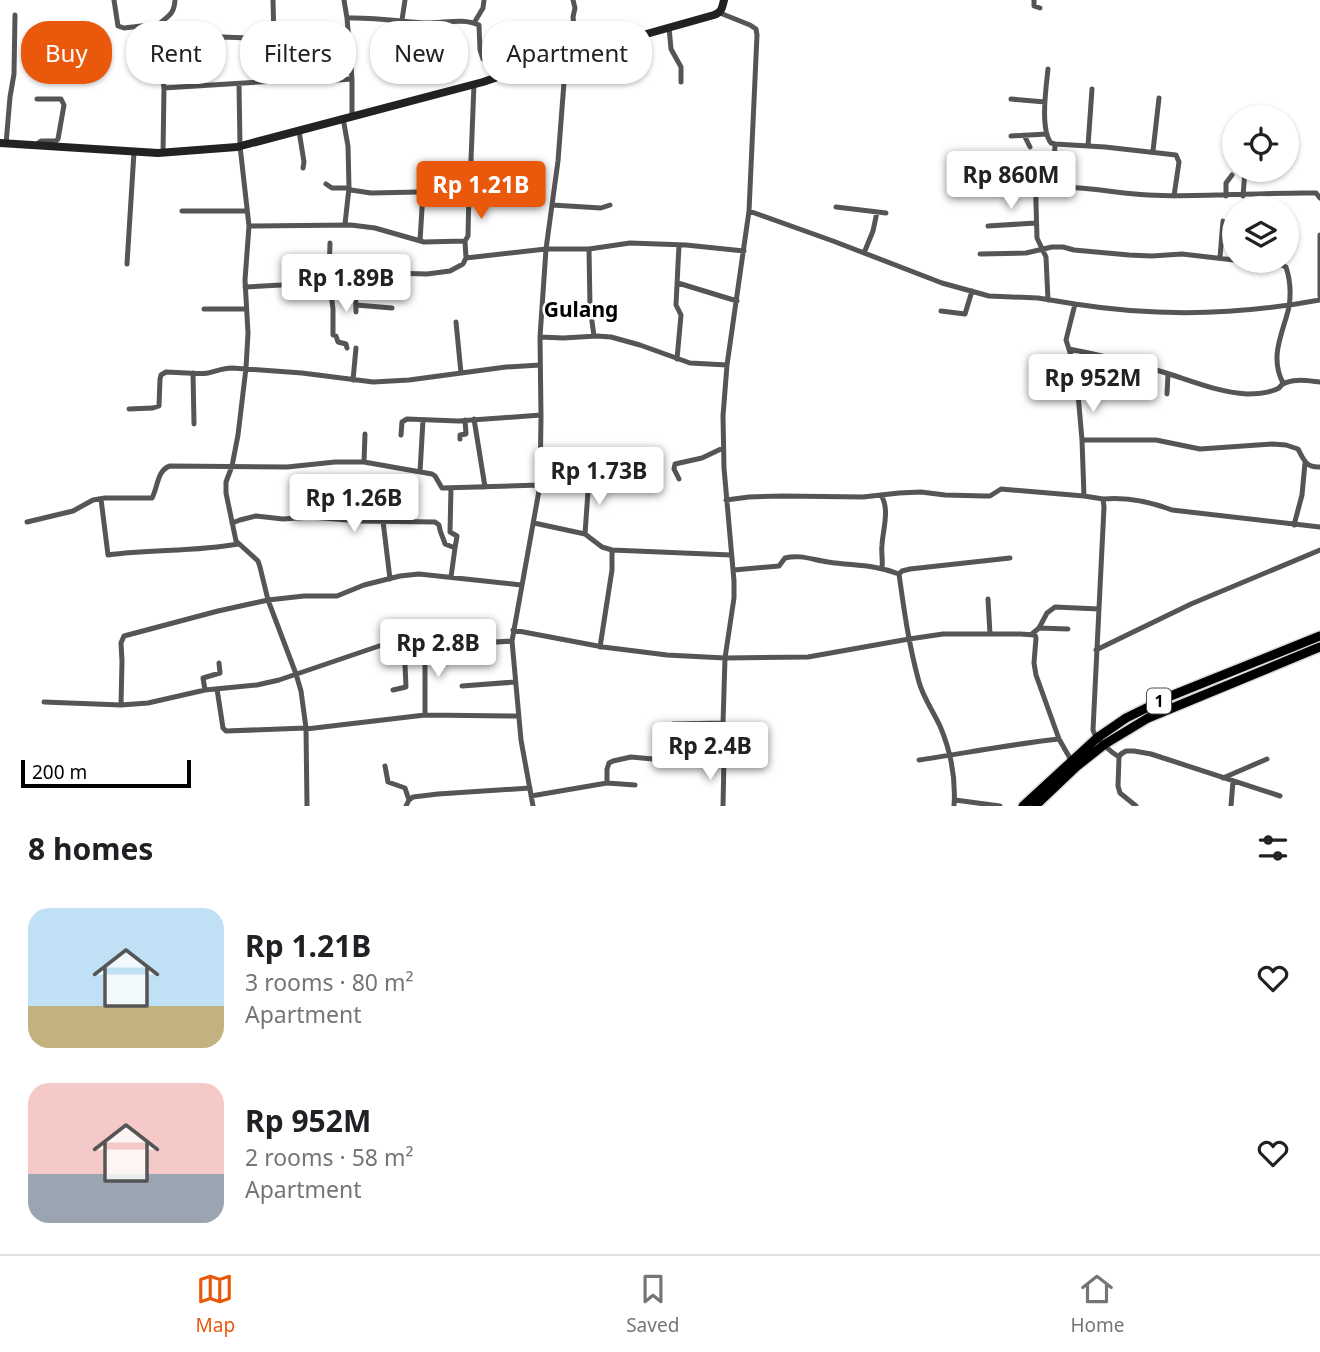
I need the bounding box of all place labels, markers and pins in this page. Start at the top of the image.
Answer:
pin: Rp 860M [946,152,1076,211]
pin: Rp 1.21B [409,162,553,221]
pin: Rp 1.89B [274,254,418,314]
pin: Rp 952M [1028,354,1158,414]
pin: Rp 1.73B [527,448,671,507]
pin: Rp 1.26B [282,475,426,534]
pin: Rp 2.8B [373,620,503,679]
pin: Rp 2.4B [645,722,775,782]

